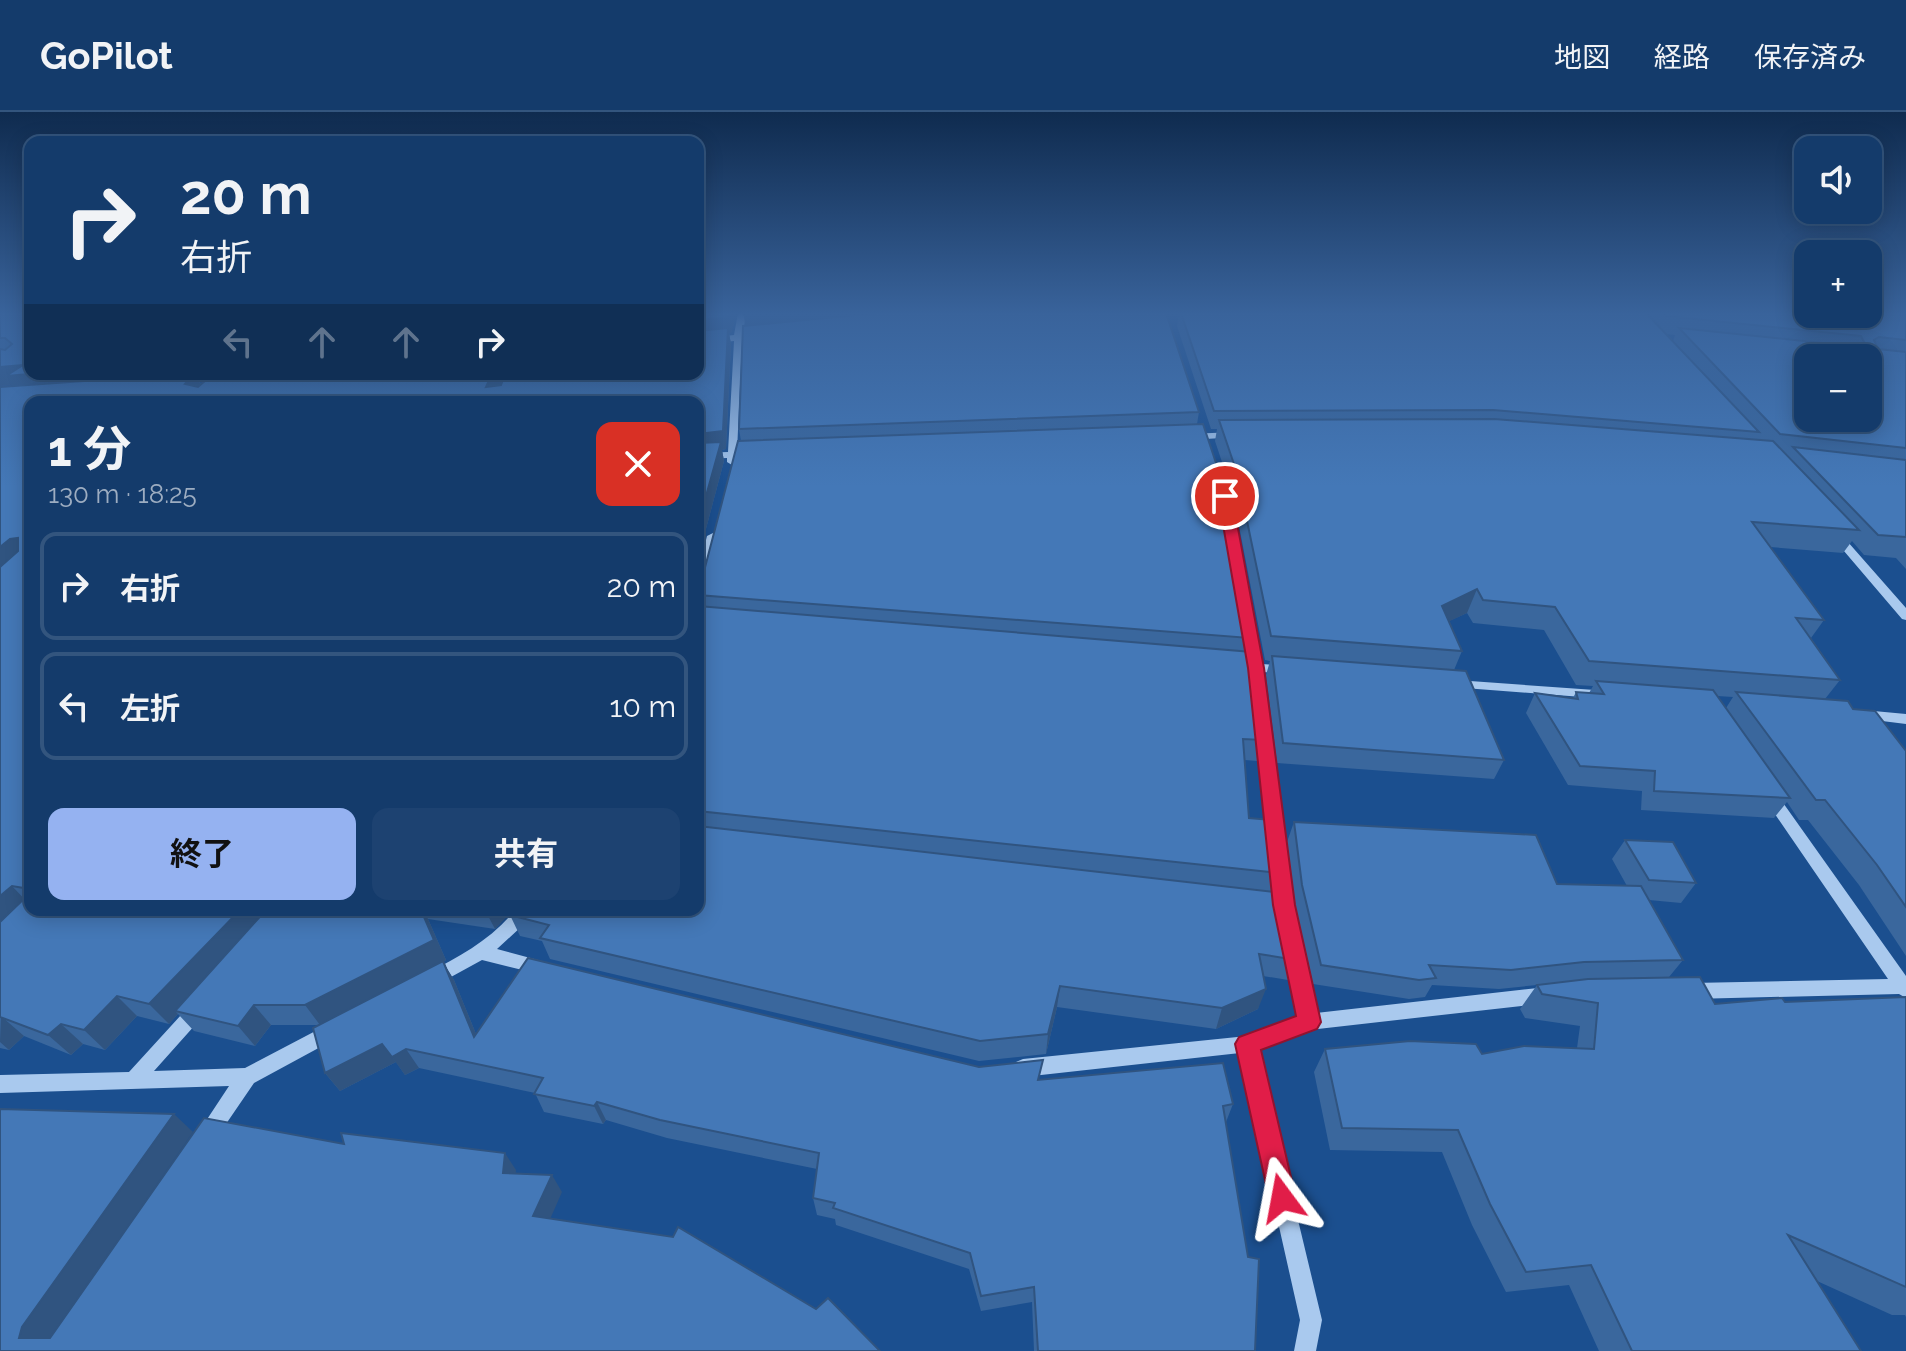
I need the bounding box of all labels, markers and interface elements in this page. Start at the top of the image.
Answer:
text: GoPilot [40,33,173,78]
text: 地図 [1554,41,1610,74]
text: 経路 [1654,41,1710,74]
text: 保存済み [1754,41,1866,74]
map controls [1794,136,1882,432]
button: sound [1794,136,1882,224]
text: 20 m [180,161,312,227]
icon: right [48,168,152,272]
text: 右折 [180,236,252,278]
button: + [1794,240,1882,328]
icon: left [216,320,260,364]
icon: ahead [300,320,344,364]
icon: ahead [384,320,428,364]
icon: right [468,320,512,364]
button: − [1794,344,1882,432]
text: 1 分 [48,421,131,477]
button: close [596,422,680,506]
pin [1191,462,1259,530]
icon: arrive [1203,474,1247,518]
text: 130 m · 18:25 [48,479,197,509]
icon: right [52,564,96,608]
text: 20 m [607,569,676,604]
text: 右折 [120,571,180,606]
icon: left [52,684,96,728]
text: 10 m [610,689,676,724]
text: 左折 [120,691,180,726]
button: 終了 [48,808,356,900]
button: 共有 [372,808,680,900]
position arrow [1240,1156,1324,1240]

